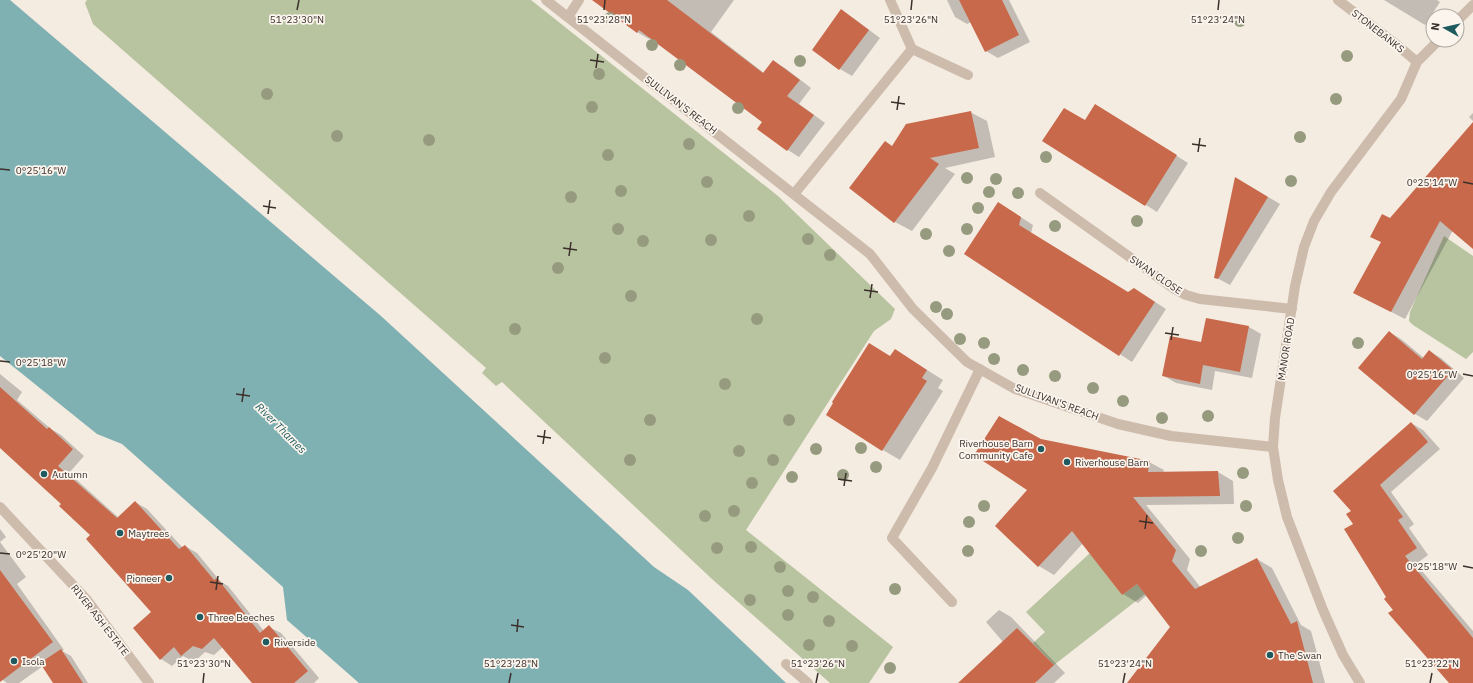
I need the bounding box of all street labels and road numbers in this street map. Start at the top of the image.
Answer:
street label: STONEBANKS [1349,6,1407,56]
street label: SULLIVAN'S REACH [642,73,720,137]
street label: SWAN CLOSE [1127,253,1185,297]
street label: MANOR ROAD [1275,316,1297,382]
street label: SULLIVAN'S REACH [1013,381,1101,423]
street label: RIVER ASH ESTATE [68,582,132,658]

